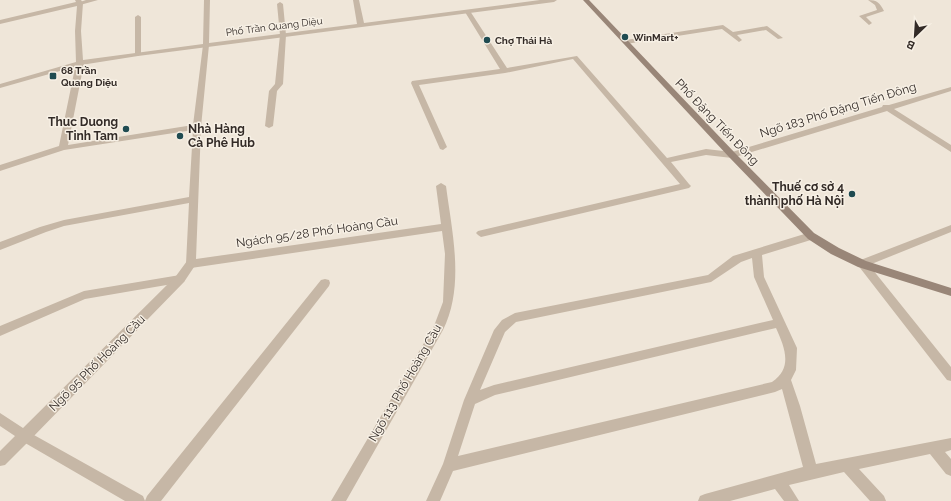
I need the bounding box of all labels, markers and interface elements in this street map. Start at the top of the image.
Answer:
street label: Phố Trần Quang Diệu [225,15,323,38]
north arrow [895,16,935,56]
marker: WinMart+ [620,32,630,42]
place label: WinMart+ [633,32,678,43]
marker: Chợ Thái Hà [482,35,492,45]
place label: Chợ Thái Hà [495,35,552,46]
text: B [904,37,917,52]
place label: 68 Trần Quang Diệu [61,65,117,88]
marker: 68 Trần Quang Diệu [48,71,58,81]
street label: Phố Đặng Tiến Đông [672,76,762,168]
street label: Ngõ 183 Phố Đặng Tiến Đông [758,80,918,140]
place label: Thuc Duong Tinh Tam [48,115,118,143]
place label: Nhà Hàng Cà Phê Hub [188,122,255,150]
marker: Thuc Duong Tinh Tam [121,124,131,134]
marker: Nhà Hàng Cà Phê Hub [175,131,185,141]
place label: Thuế cơ sở 4 thành phố Hà Nội [745,180,844,208]
marker: Thuế cơ sở 4 thành phố Hà Nội [847,189,857,199]
street label: Ngách 95/28 Phố Hoàng Cầu [235,214,399,250]
street label: Ngõ 95 Phố Hoàng Cầu [46,312,148,414]
street label: Ngõ 113 Phố Hoàng Cầu [366,322,444,444]

